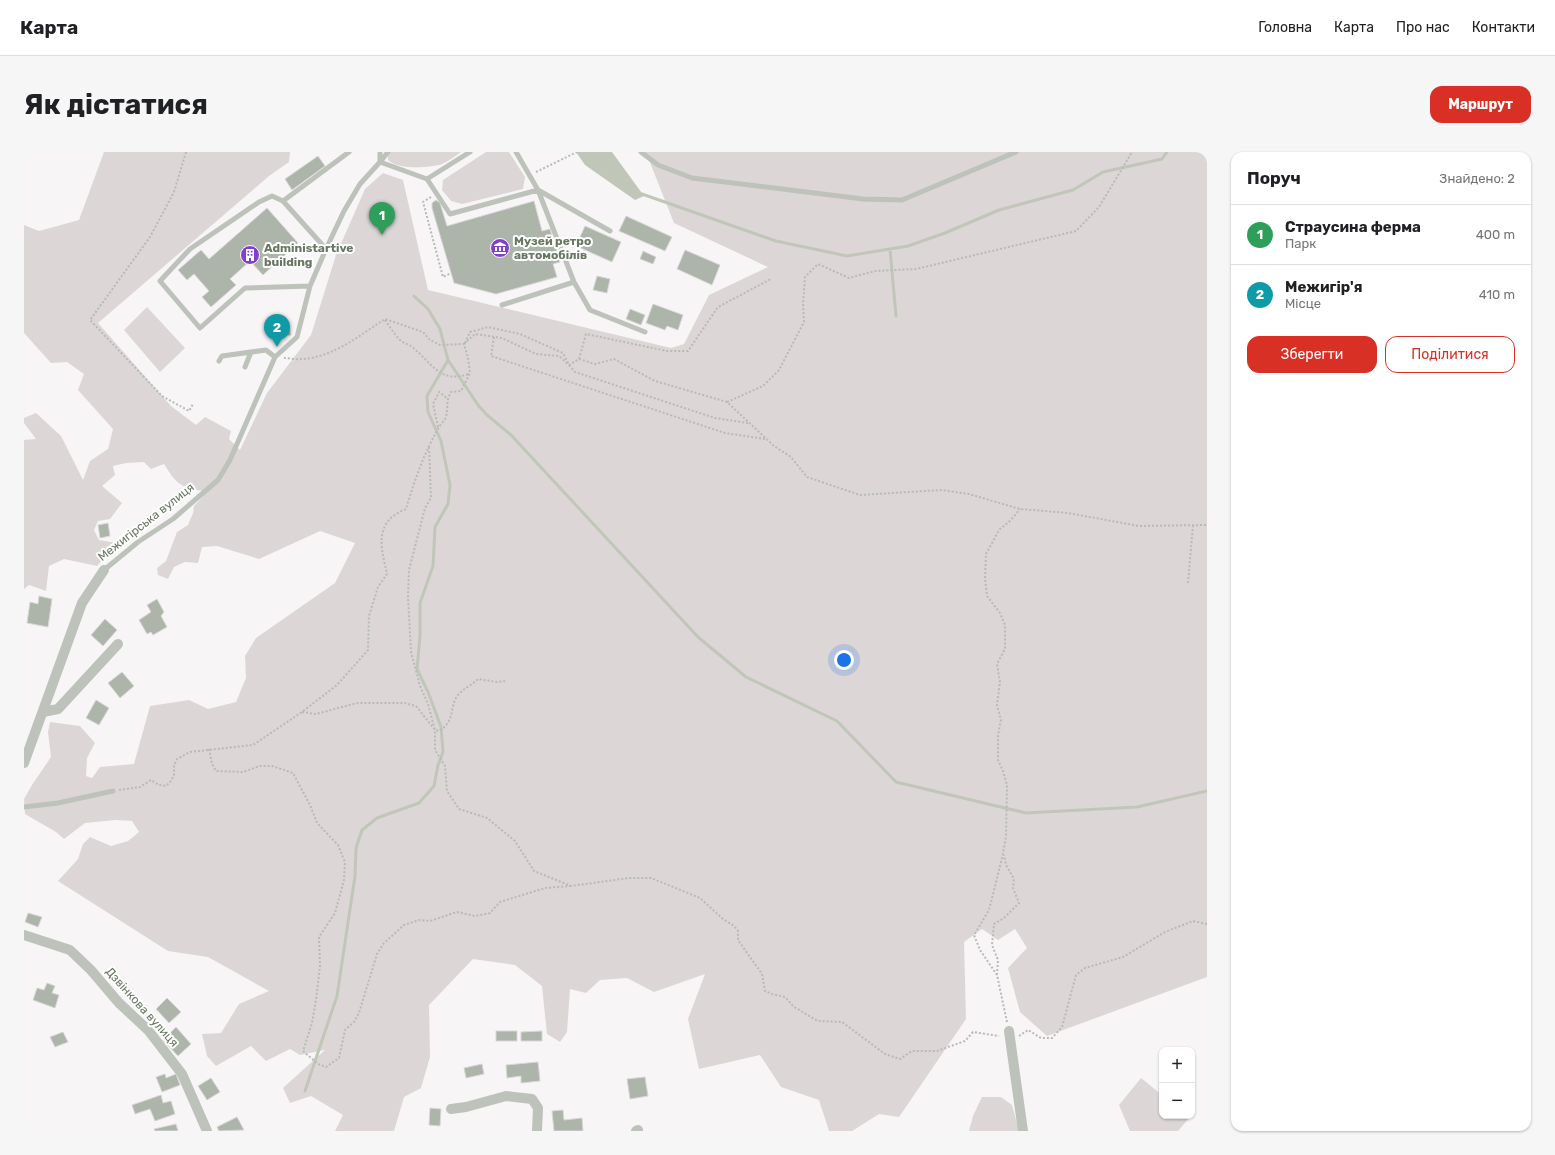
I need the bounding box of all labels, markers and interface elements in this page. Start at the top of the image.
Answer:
text: Карта [20,16,78,39]
text: Головна [1258,19,1312,36]
text: Карта [1334,19,1374,36]
text: Про нас [1396,19,1450,36]
text: Контакти [1472,19,1535,36]
button: Маршрут [1430,86,1531,123]
text: Як дістатися [24,88,208,121]
text: Поруч [1247,168,1301,188]
text: Знайдено: 2 [1439,171,1515,186]
pin: 1 [369,202,395,235]
text: Страусина ферма [1285,218,1421,236]
text: 1 [1257,227,1263,242]
text: 400 m [1476,227,1515,242]
place label: Музей ретро автомобілів [514,234,591,262]
text: Парк [1285,236,1316,251]
museum icon: Музей ретро автомобілів [489,237,511,259]
place label: Administartive building [264,241,353,269]
building icon: Administartive building [239,244,261,266]
text: Межигір'я [1285,278,1363,296]
text: 2 [1256,287,1264,302]
text: 410 m [1479,287,1515,302]
text: Місце [1285,296,1321,311]
pin: 2 [264,314,290,347]
button: Зберегти [1247,336,1377,373]
button: Поділитися [1385,336,1515,373]
street label: Межигірська вулиця [95,480,197,564]
your location [834,650,854,670]
street label: Дзвінкова вулиця [103,964,181,1050]
map controls [1159,1047,1195,1119]
button: + [1159,1047,1195,1083]
button: − [1159,1083,1195,1119]

